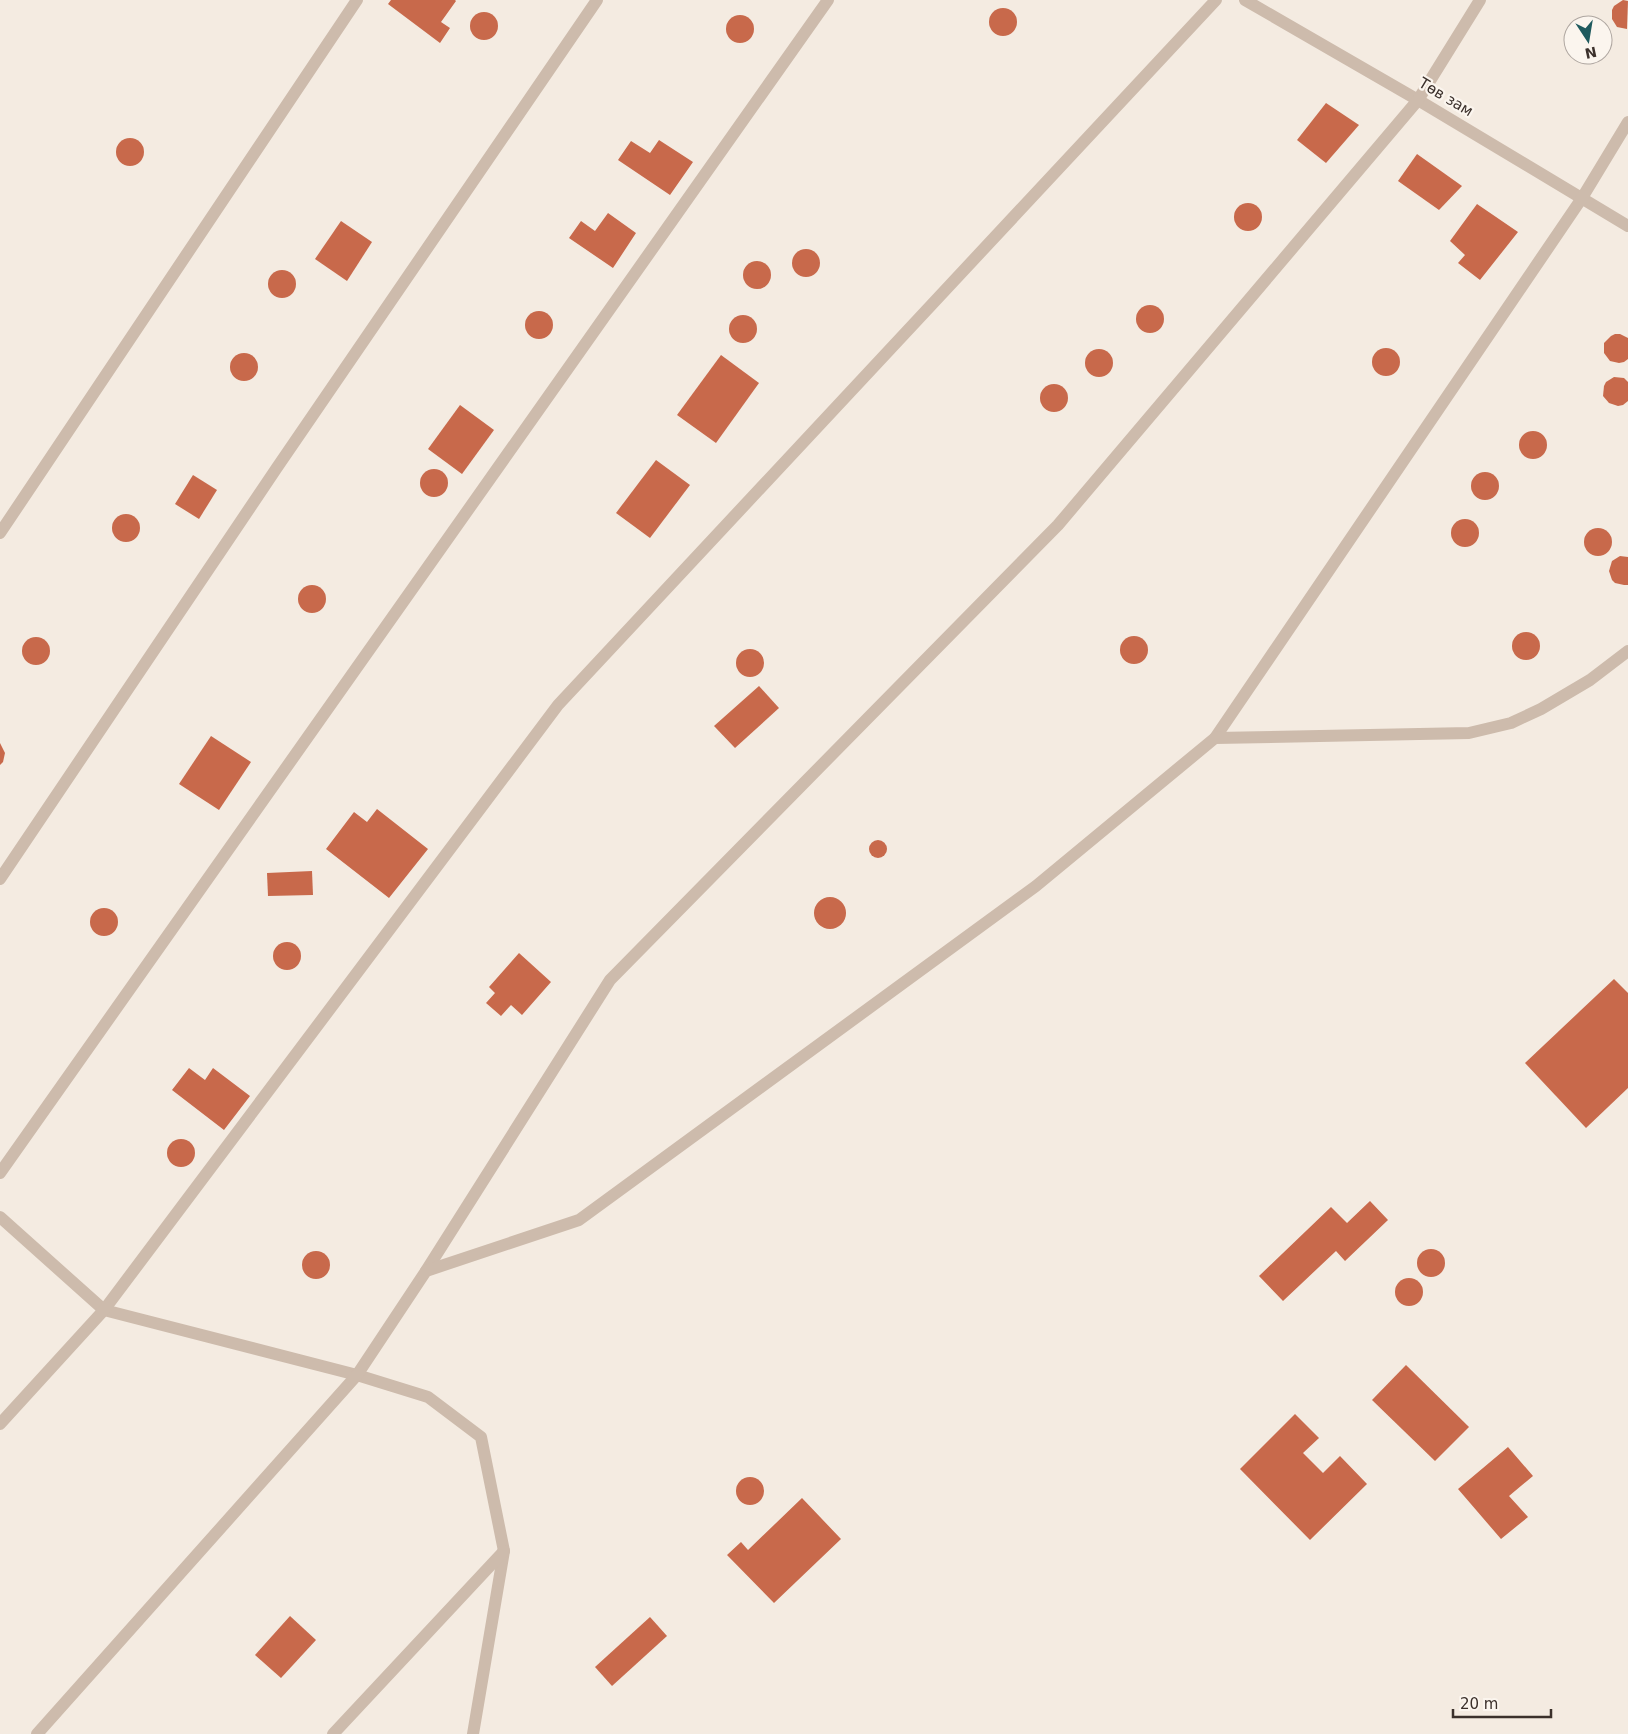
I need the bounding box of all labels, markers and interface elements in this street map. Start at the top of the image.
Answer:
north arrow [1563,15,1613,65]
text: N [1583,44,1598,62]
street label: Төв зам [1415,73,1477,120]
scale bar [1453,1686,1550,1718]
text: 20 m [1460,1695,1498,1713]

